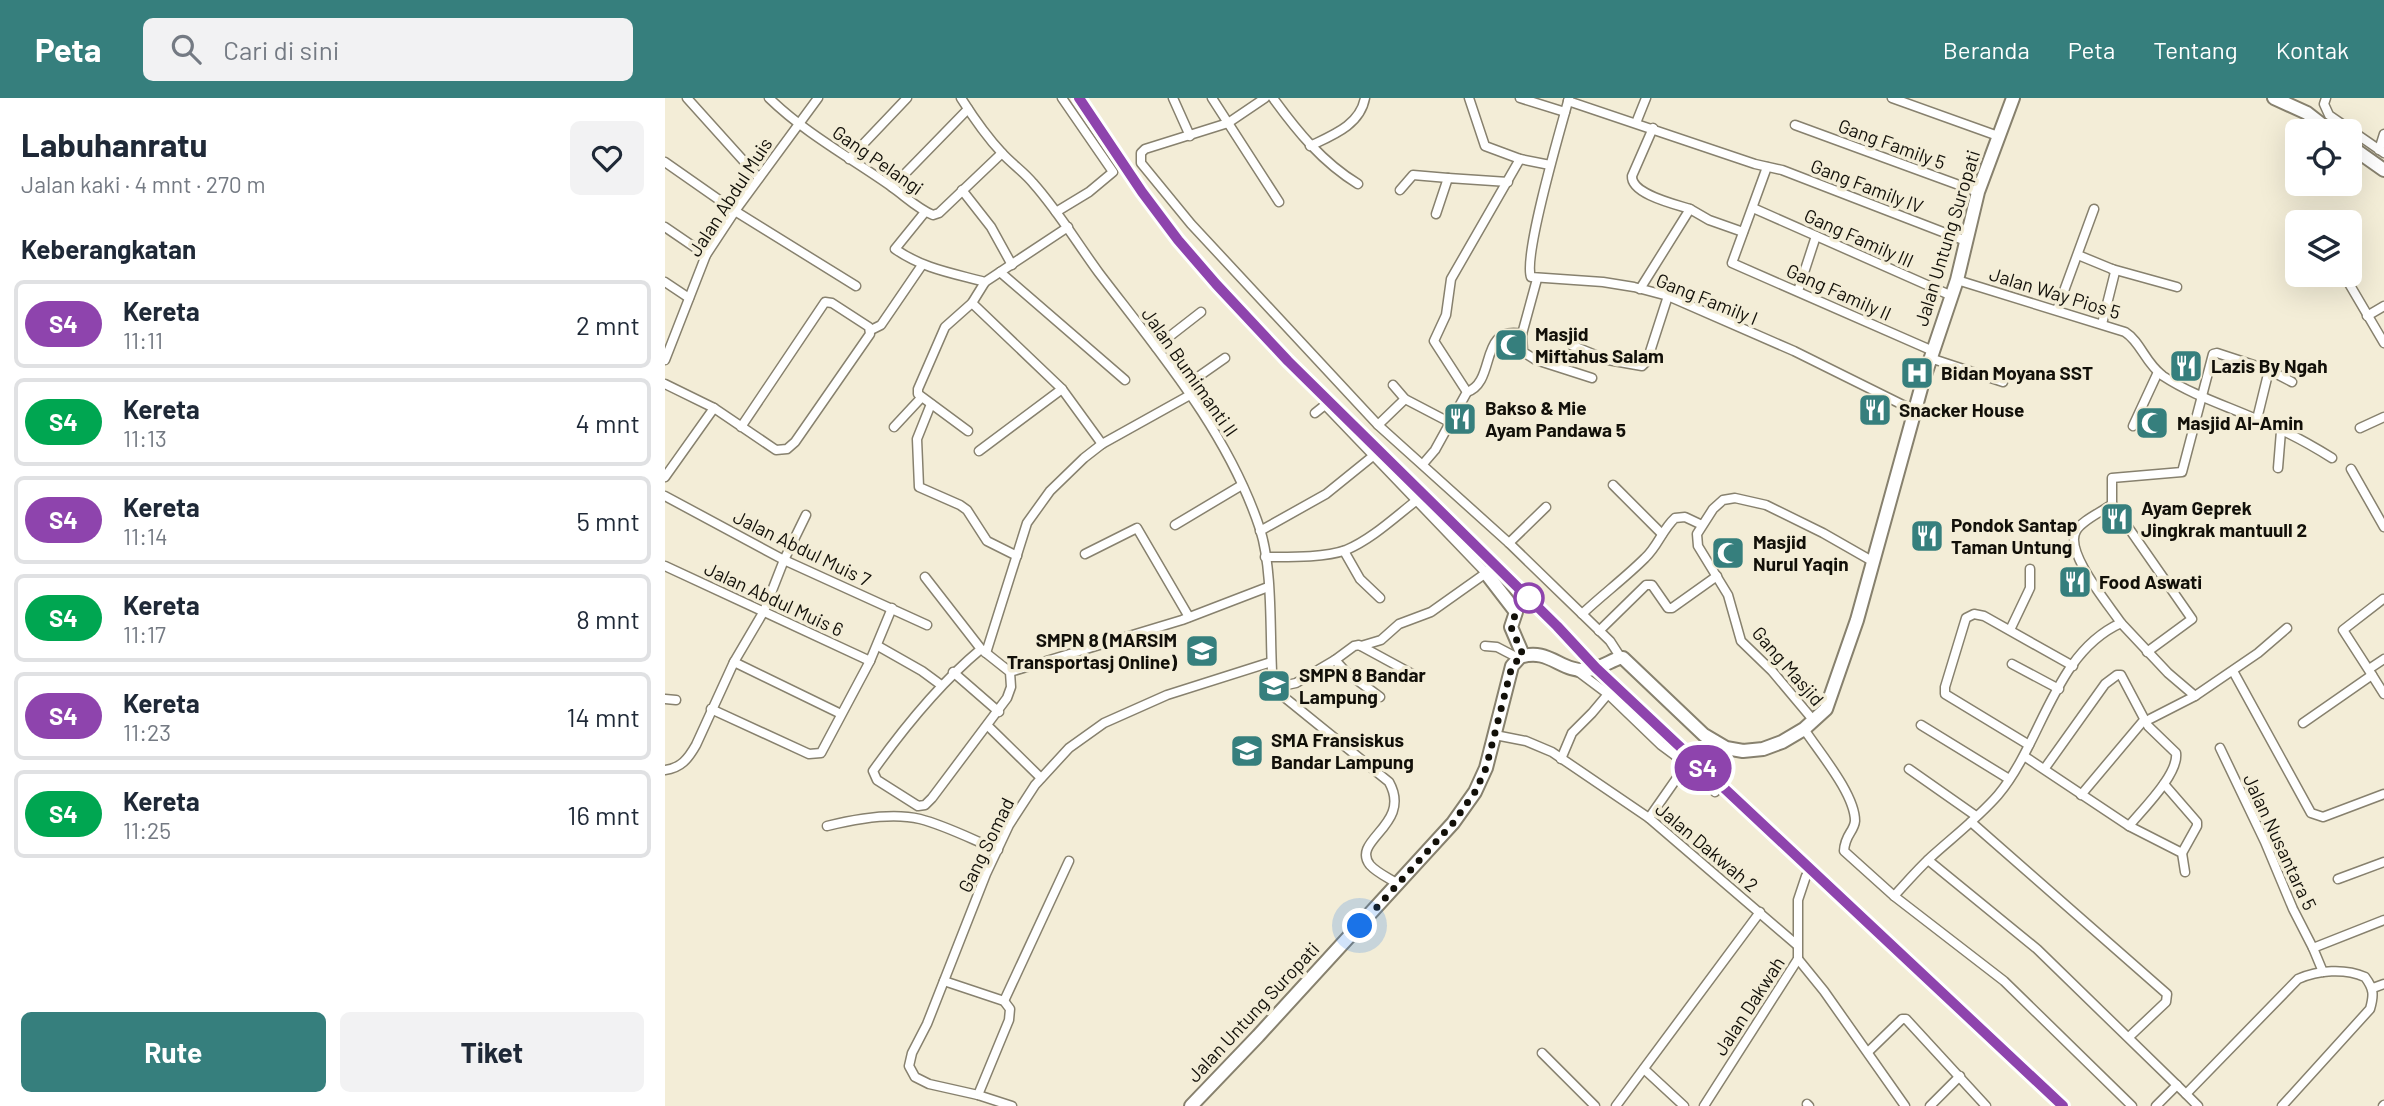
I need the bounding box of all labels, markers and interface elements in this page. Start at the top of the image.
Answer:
search box [143,18,633,81]
text: Peta [35,29,101,69]
icon: search [167,30,205,68]
text: Cari di sini [223,34,339,65]
text: Beranda [1943,35,2030,64]
text: Peta [2068,35,2115,64]
text: Tentang [2153,35,2238,64]
text: Kontak [2276,35,2349,64]
street label: Gang Family 5 [1835,113,1949,174]
map controls [2285,119,2362,287]
button: locate [2285,119,2362,196]
street label: Gang Pelangi [828,120,928,199]
button: heart [570,121,644,195]
text: Labuhanratu [21,124,208,164]
street label: Jalan Abdul Muis [683,133,777,260]
street label: Jalan Untung Suropati [1909,147,1984,329]
street label: Gang Family IV [1808,153,1927,218]
text: Jalan kaki · 4 mnt · 270 m [21,170,265,198]
street label: Gang Family III [1801,203,1918,272]
button: layers [2285,210,2362,287]
text: Keberangkatan [21,233,196,264]
street label: Gang Family II [1783,258,1895,325]
street label: Jalan Way Pios 5 [1987,262,2123,323]
street label: Gang Family I [1653,268,1761,329]
text: Kereta [123,295,200,326]
street label: Jalan Bumimanti II [1137,303,1243,441]
text: S4 [49,309,78,338]
text: 2 mnt [576,309,640,340]
place label: Masjid Miftahus Salam [1535,322,1664,367]
text: 11:11 [123,326,163,354]
mosque icon: Masjid Miftahus Salam [1492,326,1530,364]
restaurant icon: Lazis By Ngah [2167,347,2205,385]
hospital icon: Bidan Moyana SST [1898,354,1936,392]
place label: Lazis By Ngah [2211,354,2328,377]
place label: Bidan Moyana SST [1941,361,2093,384]
restaurant icon: Snacker House [1856,391,1894,429]
text: Kereta [123,393,200,424]
place label: Bakso & Mie Ayam Pandawa 5 [1485,396,1626,441]
place label: Snacker House [1899,398,2024,421]
restaurant icon: Bakso & Mie Ayam Pandawa 5 [1441,400,1479,438]
mosque icon: Masjid Al-Amin [2133,404,2171,442]
text: S4 [49,407,78,436]
text: 4 mnt [575,407,640,438]
place label: Masjid Al-Amin [2177,411,2303,434]
text: 11:13 [123,424,167,452]
text: Kereta [123,491,200,522]
place label: Ayam Geprek Jingkrak mantuull 2 [2141,496,2307,541]
restaurant icon: Ayam Geprek Jingkrak mantuull 2 [2098,500,2136,538]
street label: Jalan Abdul Muis 7 [730,504,875,591]
text: S4 [49,505,78,534]
text: 5 mnt [576,505,640,536]
place label: Pondok Santap Taman Untung [1951,513,2078,558]
restaurant icon: Pondok Santap Taman Untung [1908,517,1946,555]
text: 11:14 [123,522,168,550]
place label: Masjid Nurul Yaqin [1753,530,1849,575]
mosque icon: Masjid Nurul Yaqin [1709,534,1747,572]
street label: Jalan Abdul Muis 6 [701,556,847,641]
restaurant icon: Food Aswati [2056,563,2094,601]
place label: Food Aswati [2099,570,2202,593]
unlabelled marker [1514,583,1544,613]
text: Kereta [123,589,200,620]
text: S4 [49,603,78,632]
text: 8 mnt [576,603,640,634]
text: 11:17 [123,620,166,648]
street label: Gang Masjid [1748,621,1829,710]
place label: SMPN 8 (MARSIM Transportasj Online) [1007,628,1177,673]
school or university icon: SMPN 8 (MARSIM Transportasj Online) [1183,632,1221,670]
place label: SMPN 8 Bandar Lampung [1299,663,1427,708]
school or university icon: SMPN 8 Bandar Lampung [1255,667,1293,705]
text: Kereta [123,687,200,718]
text: S4 [49,701,78,730]
text: 14 mnt [566,701,640,732]
text: 11:23 [123,718,171,746]
place label: SMA Fransiskus Bandar Lampung [1271,728,1414,773]
school or university icon: SMA Fransiskus Bandar Lampung [1228,732,1266,770]
line badge: S4 [1671,745,1735,791]
text: S4 [1689,753,1717,782]
street label: Jalan Nusantara 5 [2239,770,2322,914]
text: Kereta [123,785,200,816]
street label: Gang Somad [953,794,1018,896]
street label: Jalan Dakwah 2 [1651,797,1763,896]
text: S4 [49,799,78,828]
text: 16 mnt [567,799,640,830]
text: 11:25 [123,816,171,844]
your location [1342,908,1377,943]
street label: Jalan Untung Suropati [1182,937,1323,1086]
street label: Jalan Dakwah [1708,952,1789,1059]
button: Rute [21,1012,326,1092]
button: Tiket [340,1012,644,1092]

